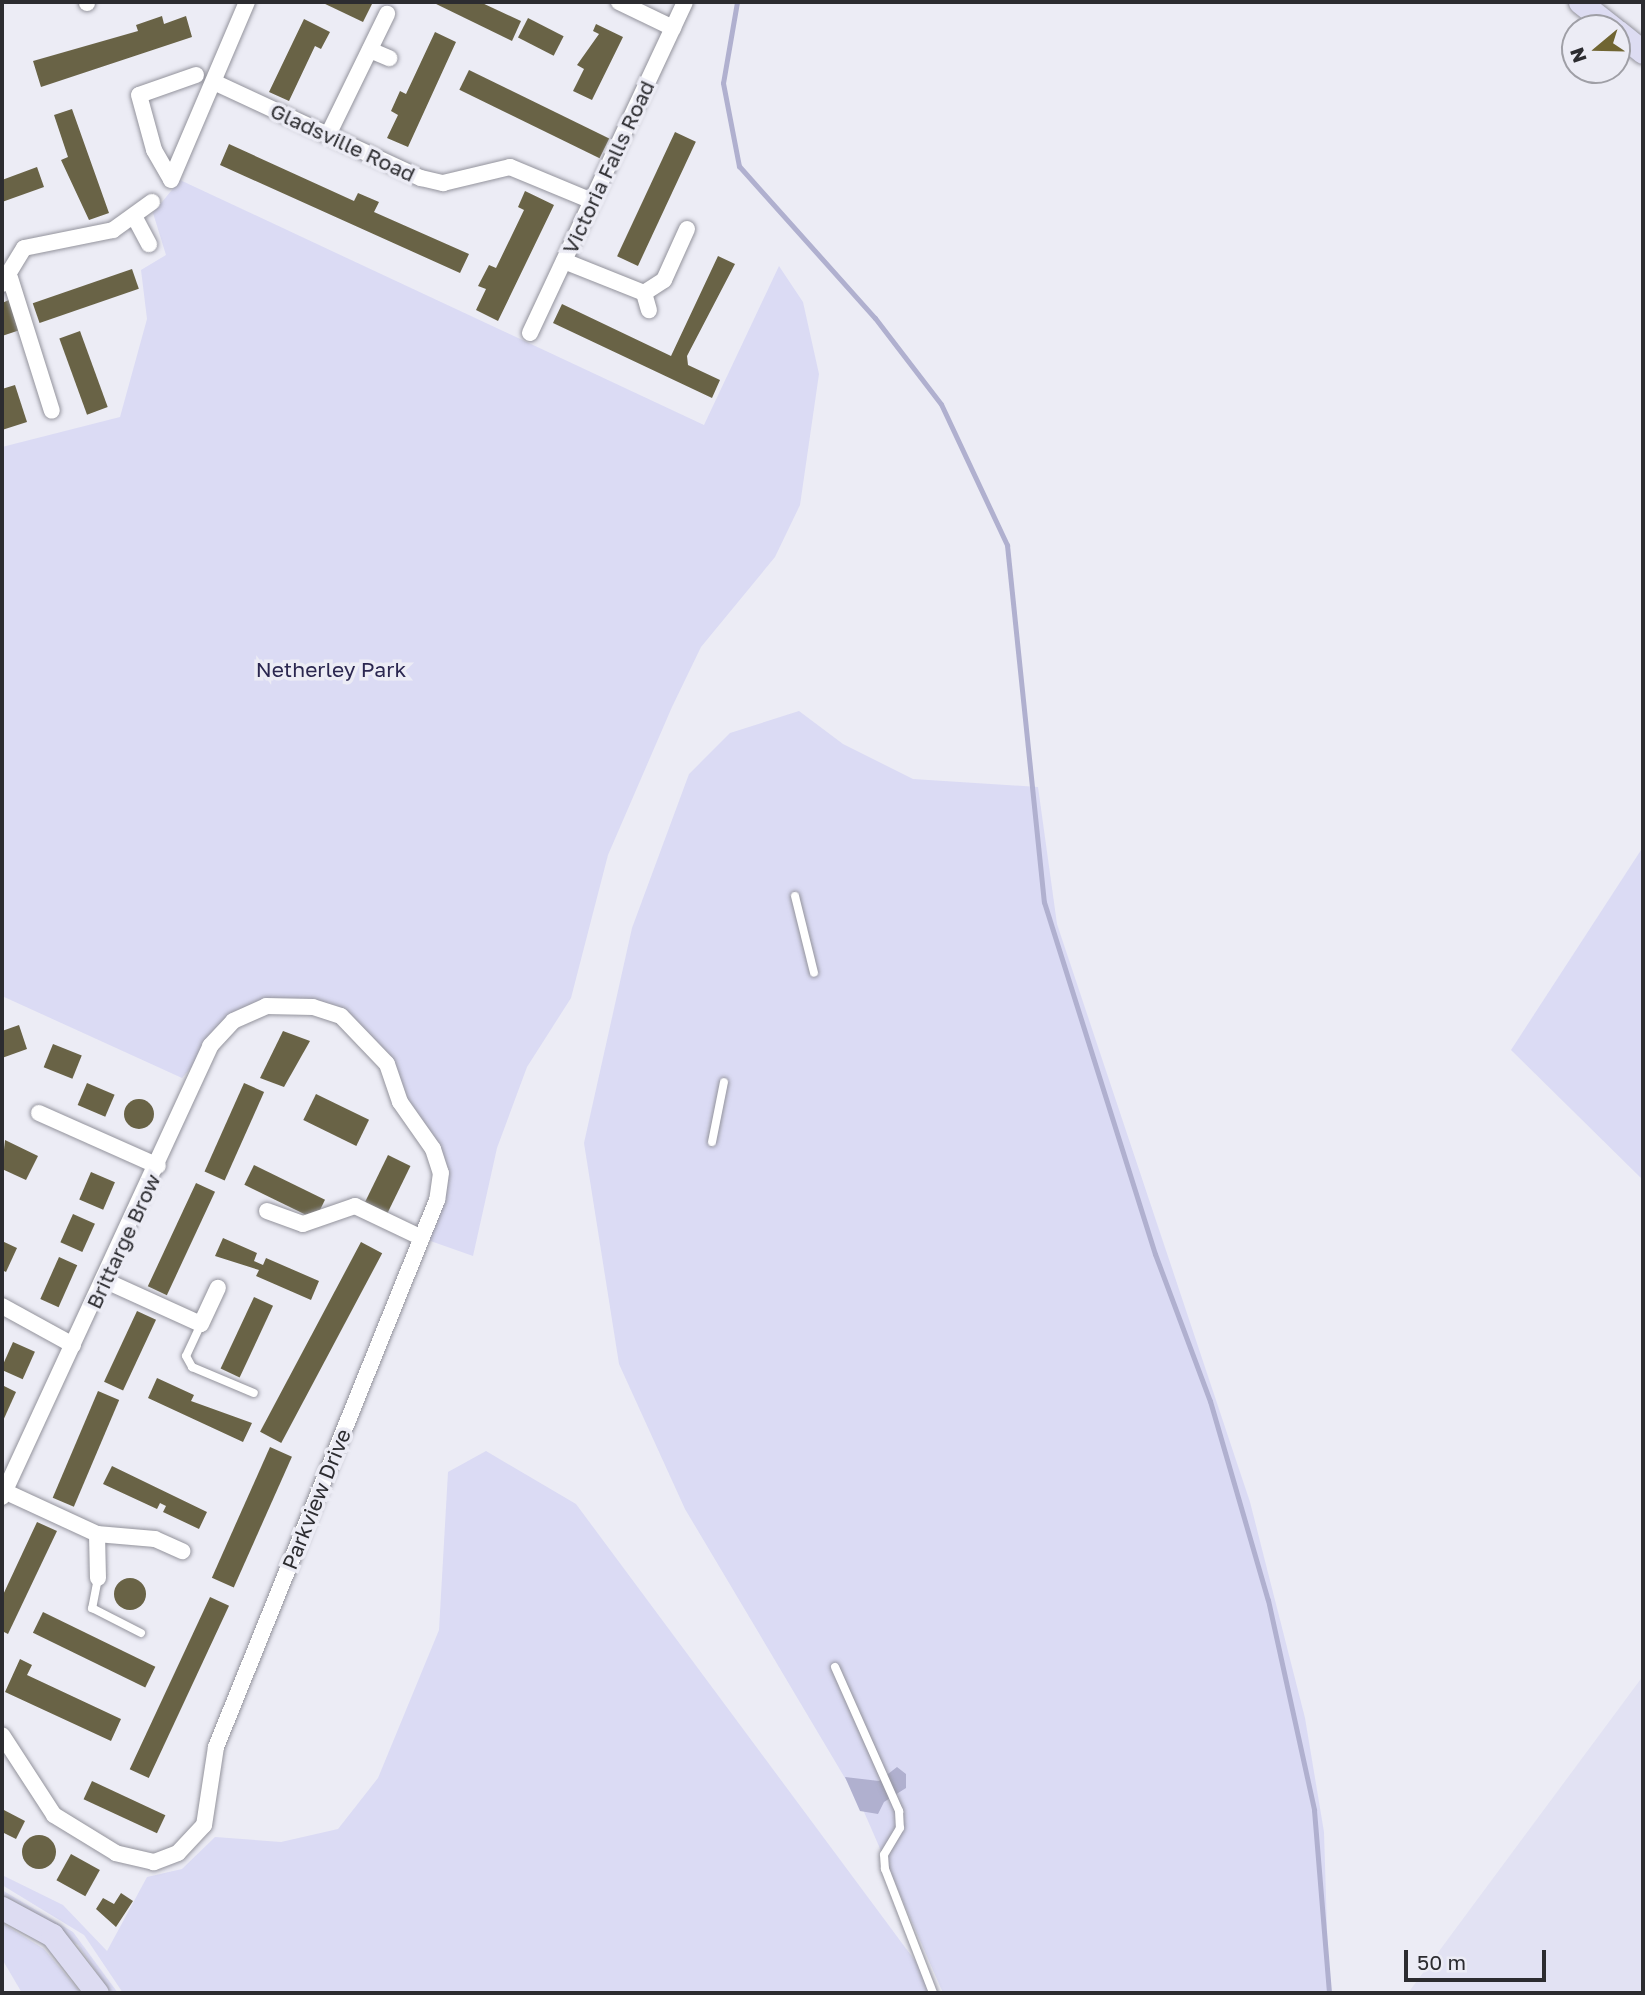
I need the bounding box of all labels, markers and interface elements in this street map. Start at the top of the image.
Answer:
north arrow [1561,14,1631,84]
text: N [1564,45,1591,66]
street label: Victoria Falls Road [557,76,659,258]
street label: Gladsville Road [267,97,419,187]
park label: Netherley Park [256,656,406,682]
street label: Brittarge Brow [81,1169,165,1313]
street label: Parkview Drive [276,1425,356,1573]
scale bar [1407,1936,1549,1980]
text: 50 m [1417,1949,1466,1975]

